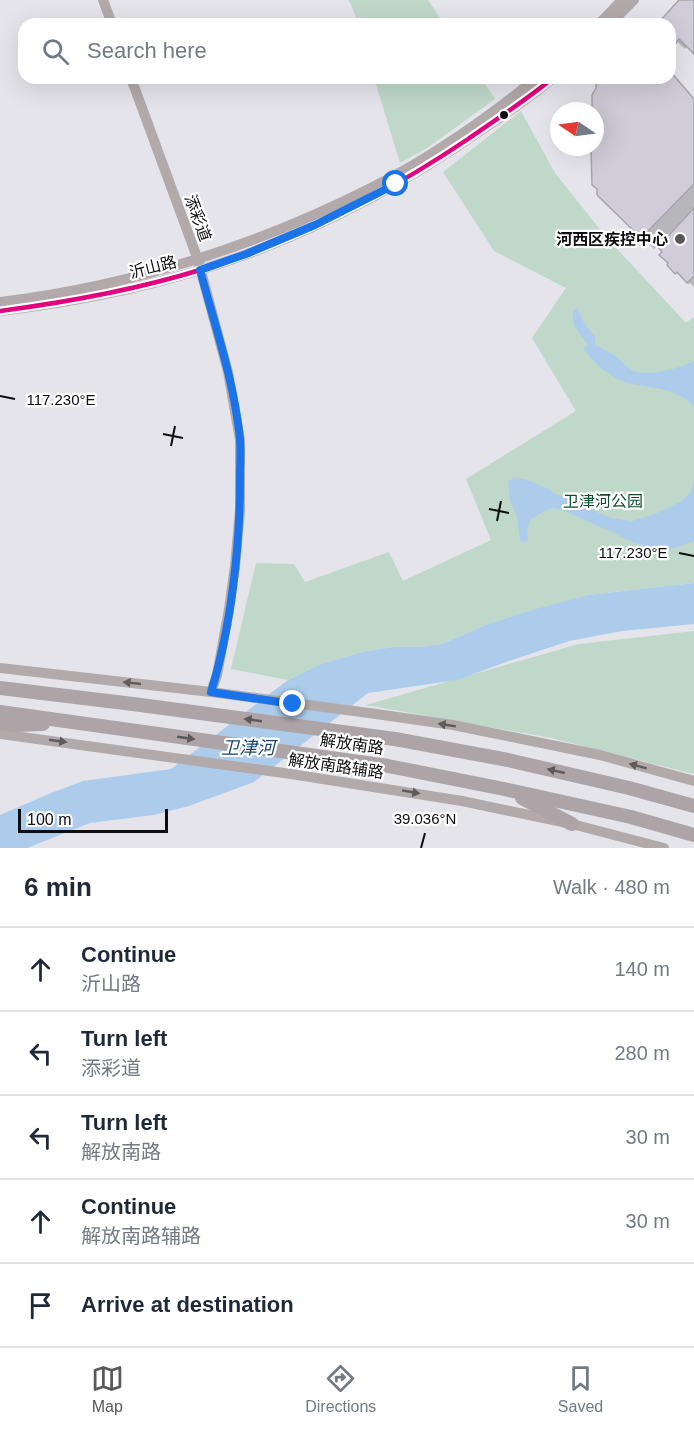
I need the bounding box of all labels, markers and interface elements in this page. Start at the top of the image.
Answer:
search box [18,18,676,84]
icon: search [39,35,72,68]
text: Search here [87,38,207,63]
north arrow [550,102,604,156]
unlabelled marker [498,109,510,121]
route start [382,170,408,196]
street label: 添彩道 [182,193,214,243]
place label: 河西区疾控中心 [556,230,668,248]
marker: 河西区疾控中心 [673,232,687,246]
street label: 沂山路 [128,253,178,281]
text: 117.230°E [26,391,96,408]
park label: 卫津河公园 [563,493,643,510]
text: 117.230°E [598,544,668,561]
one-way arrow [122,678,141,688]
route end [279,690,305,716]
one-way arrow [244,715,263,725]
one-way arrow [437,720,456,729]
street label: 解放南路 [319,731,385,757]
one-way arrow [176,733,195,742]
one-way arrow [49,737,68,746]
water label: 卫津河 [221,738,278,758]
street label: 解放南路辅路 [287,751,385,781]
one-way arrow [628,760,647,770]
one-way arrow [547,765,565,775]
one-way arrow [401,788,420,797]
scale bar [18,806,168,834]
text: 39.036°N [394,810,456,827]
text: 100 m [27,811,71,828]
text: 6 min [24,872,92,902]
text: Walk · 480 m [553,876,670,898]
text: Continue [81,942,176,967]
icon: ahead [24,953,57,986]
text: 140 m [614,958,670,980]
text: 沂山路 [81,973,141,995]
text: Turn left [81,1026,167,1051]
icon: left [24,1037,57,1070]
text: 280 m [614,1042,670,1064]
text: 添彩道 [81,1057,141,1079]
text: Turn left [81,1110,167,1135]
icon: left [24,1121,57,1154]
text: 30 m [626,1126,670,1148]
text: 解放南路 [81,1141,161,1163]
text: Continue [81,1194,176,1219]
icon: ahead [24,1205,57,1238]
text: 30 m [626,1210,670,1232]
text: 解放南路辅路 [81,1225,201,1247]
icon: arrive [24,1289,57,1322]
text: Arrive at destination [81,1292,294,1317]
tab: Map [91,1362,124,1416]
tab: Directions [305,1362,376,1416]
tab: Saved [558,1362,603,1416]

